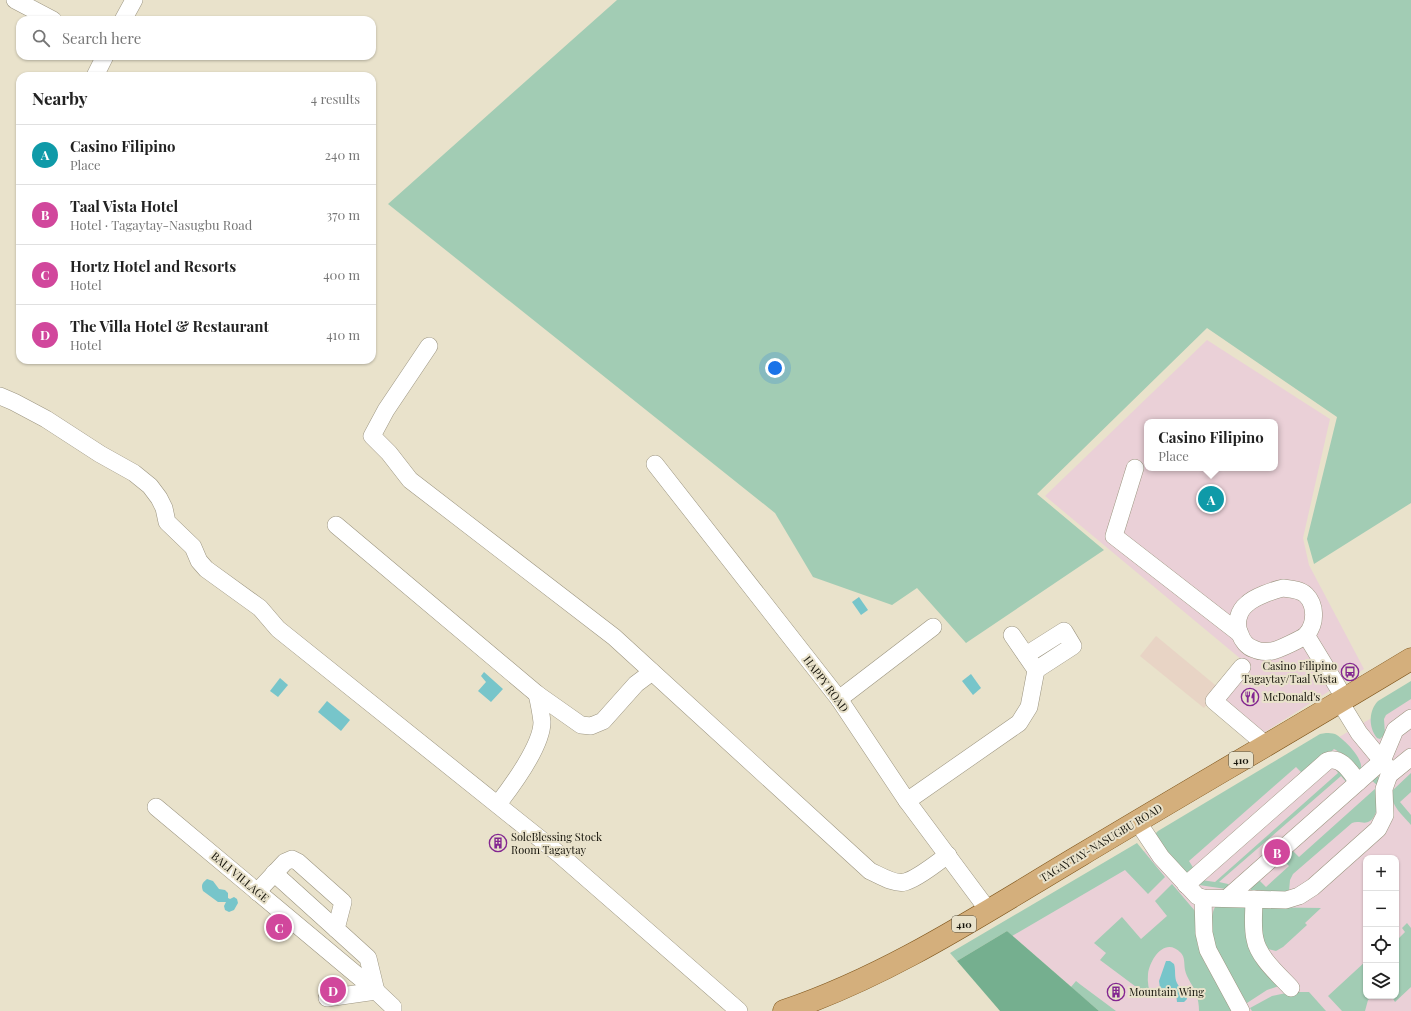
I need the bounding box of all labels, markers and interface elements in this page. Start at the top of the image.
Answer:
search box [16,16,376,60]
icon: search [30,27,52,49]
text: Search here [62,28,141,48]
text: Nearby [32,87,87,109]
text: 4 results [311,90,360,107]
text: Casino Filipino [70,136,176,156]
text: A [41,146,49,163]
text: 240 m [325,146,360,163]
text: Place [70,156,101,173]
text: Taal Vista Hotel [70,196,178,216]
text: B [41,206,49,223]
text: 370 m [326,206,360,223]
text: Hotel · Tagaytay-Nasugbu Road [70,216,252,233]
text: Hortz Hotel and Resorts [70,256,236,276]
text: C [40,266,50,283]
text: 400 m [323,266,360,283]
text: Hotel [70,276,102,293]
text: The Villa Hotel & Restaurant [70,316,269,336]
text: D [40,326,50,343]
text: 410 m [326,326,360,343]
text: Hotel [70,336,102,353]
your location [765,358,785,378]
popup [1144,419,1278,471]
text: Casino Filipino [1158,427,1264,447]
text: Place [1158,447,1189,464]
pin: A [1198,484,1224,514]
street label: HAPPY ROAD [800,653,852,715]
place label: Casino Filipino Tagaytay/Taal Vista [1242,658,1338,686]
bus stop icon: Casino Filipino Tagaytay/Taal Vista [1340,662,1360,682]
restaurant icon: McDonald's [1240,687,1260,707]
place label: McDonald's [1263,689,1320,704]
road number: 410 [1229,752,1253,768]
street label: TAGAYTAY-NASUGBU ROAD [1037,800,1165,885]
place label: SoleBlessing Stock Room Tagaytay [511,829,602,857]
building icon: SoleBlessing Stock Room Tagaytay [488,833,508,853]
pin: B [1264,837,1290,867]
street label: BALI VILLAGE [208,848,273,905]
map controls [1363,855,1399,999]
button: + [1363,855,1399,891]
button: − [1363,891,1399,927]
pin: C [266,912,292,942]
road number: 410 [952,916,976,932]
button: locate [1363,927,1399,963]
button: layers [1363,963,1399,999]
pin: D [320,975,346,1005]
building icon: Mountain Wing [1106,982,1126,1002]
place label: Mountain Wing [1129,984,1204,999]

